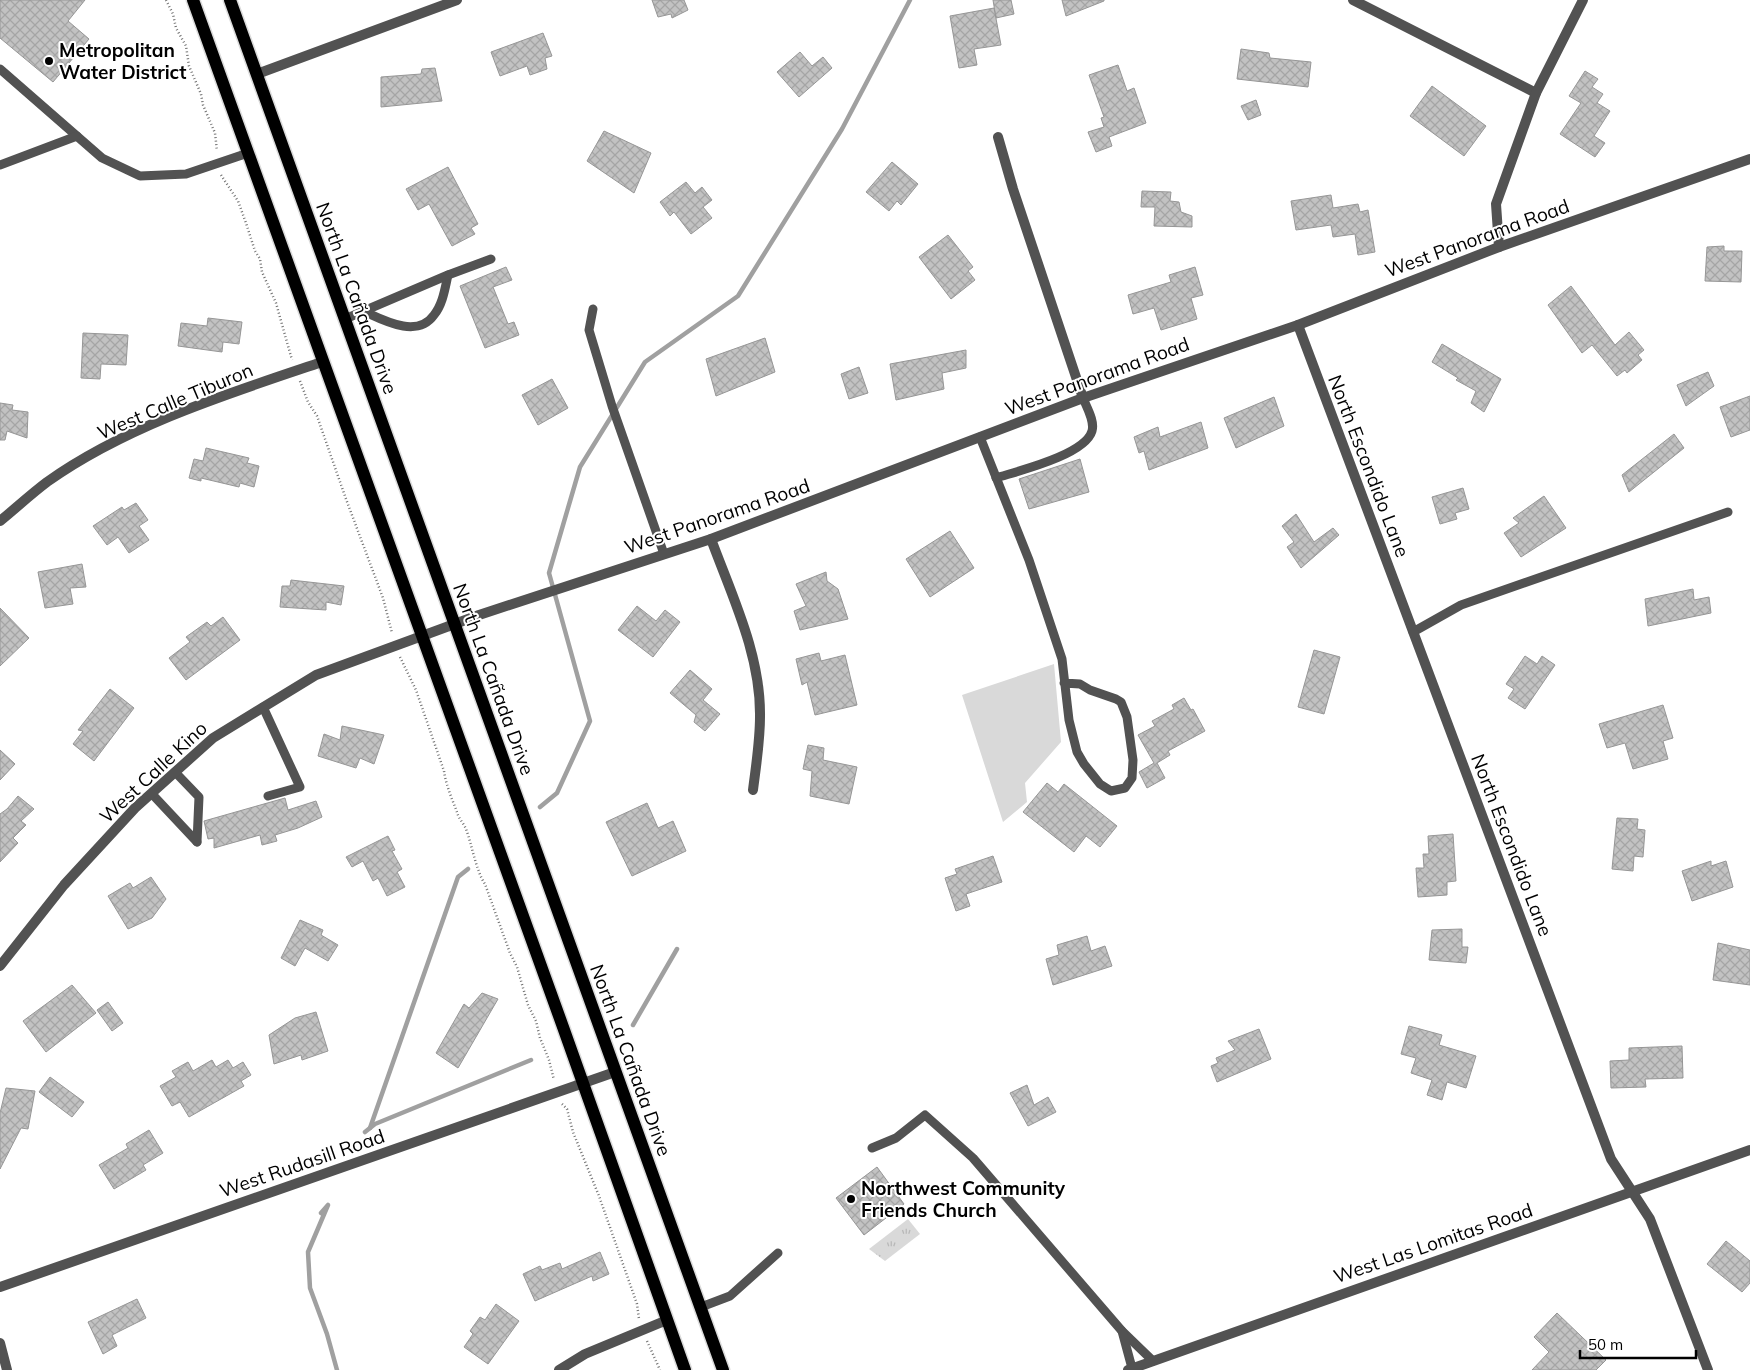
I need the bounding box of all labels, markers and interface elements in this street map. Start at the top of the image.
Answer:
place label: Metropolitan Water District [59,38,186,84]
marker: Metropolitan Water District [43,55,55,67]
street label: West Panorama Road [1382,193,1572,283]
street label: North La Cañada Drive [311,199,403,397]
street label: West Panorama Road [1002,331,1192,421]
street label: West Calle Tiburon [94,357,256,445]
street label: North Escondido Lane [1323,372,1415,560]
street label: West Panorama Road [621,473,813,559]
street label: North La Cañada Drive [448,580,540,778]
street label: West Calle Kino [94,716,212,828]
street label: North Escondido Lane [1466,751,1558,939]
street label: North La Cañada Drive [585,961,677,1159]
street label: West Rudasill Road [216,1124,388,1202]
place label: Northwest Community Friends Church [861,1176,1066,1222]
marker: Northwest Community Friends Church [845,1193,857,1205]
street label: West Las Lomitas Road [1330,1198,1536,1288]
scale bar [1580,1328,1696,1360]
text: 50 m [1588,1335,1623,1354]

